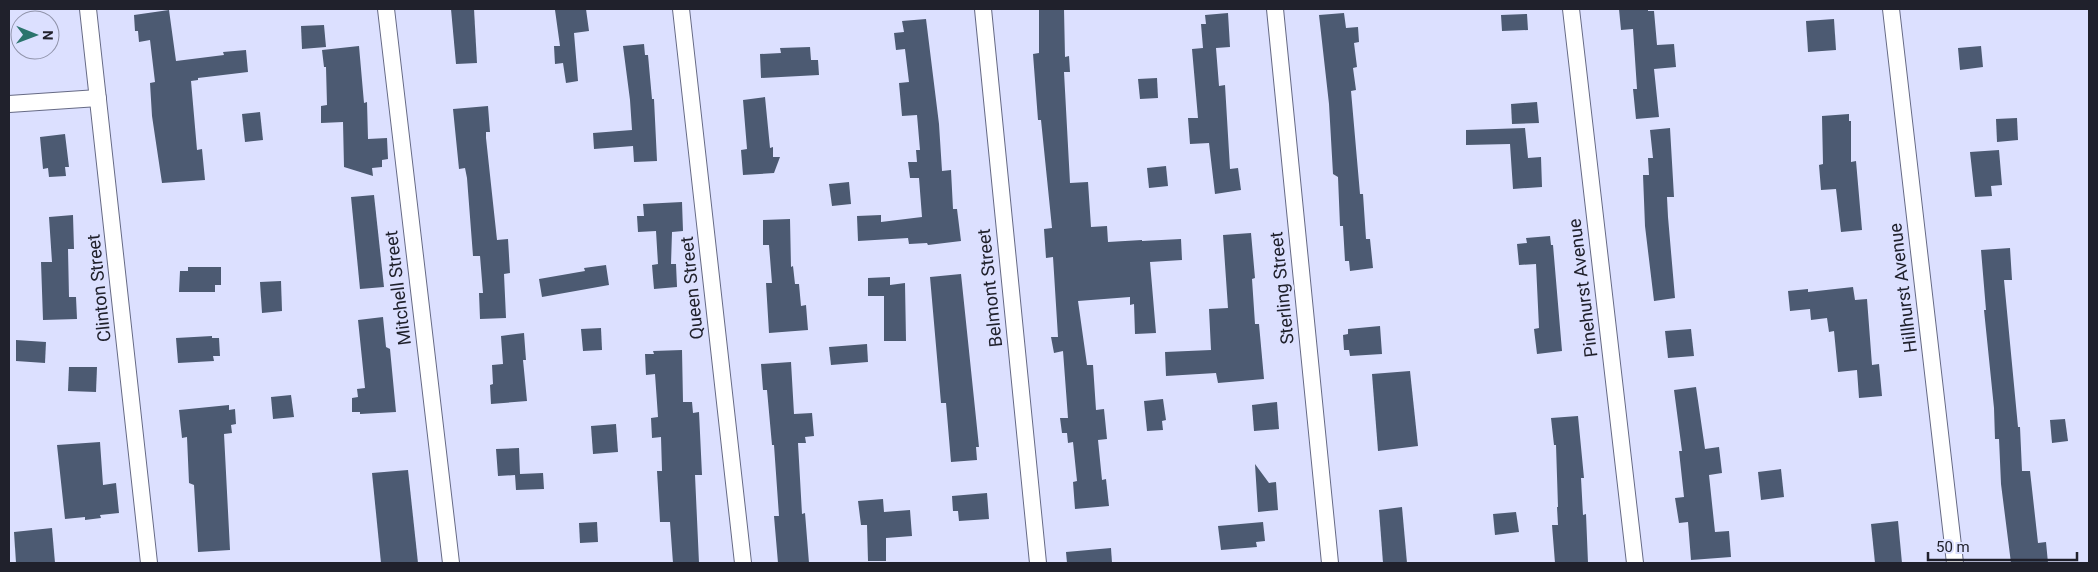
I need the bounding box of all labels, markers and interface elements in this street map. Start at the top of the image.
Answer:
north arrow [10,10,60,60]
text: N [40,30,56,40]
street label: Pinehurst Avenue [1564,217,1601,359]
street label: Hillhurst Avenue [1884,222,1921,354]
street label: Belmont Street [973,228,1006,348]
street label: Mitchell Street [380,229,415,347]
street label: Sterling Street [1265,231,1298,345]
street label: Clinton Street [82,233,115,343]
street label: Queen Street [676,235,707,341]
scale bar [1928,530,2077,562]
text: 50 m [1936,538,1970,556]

